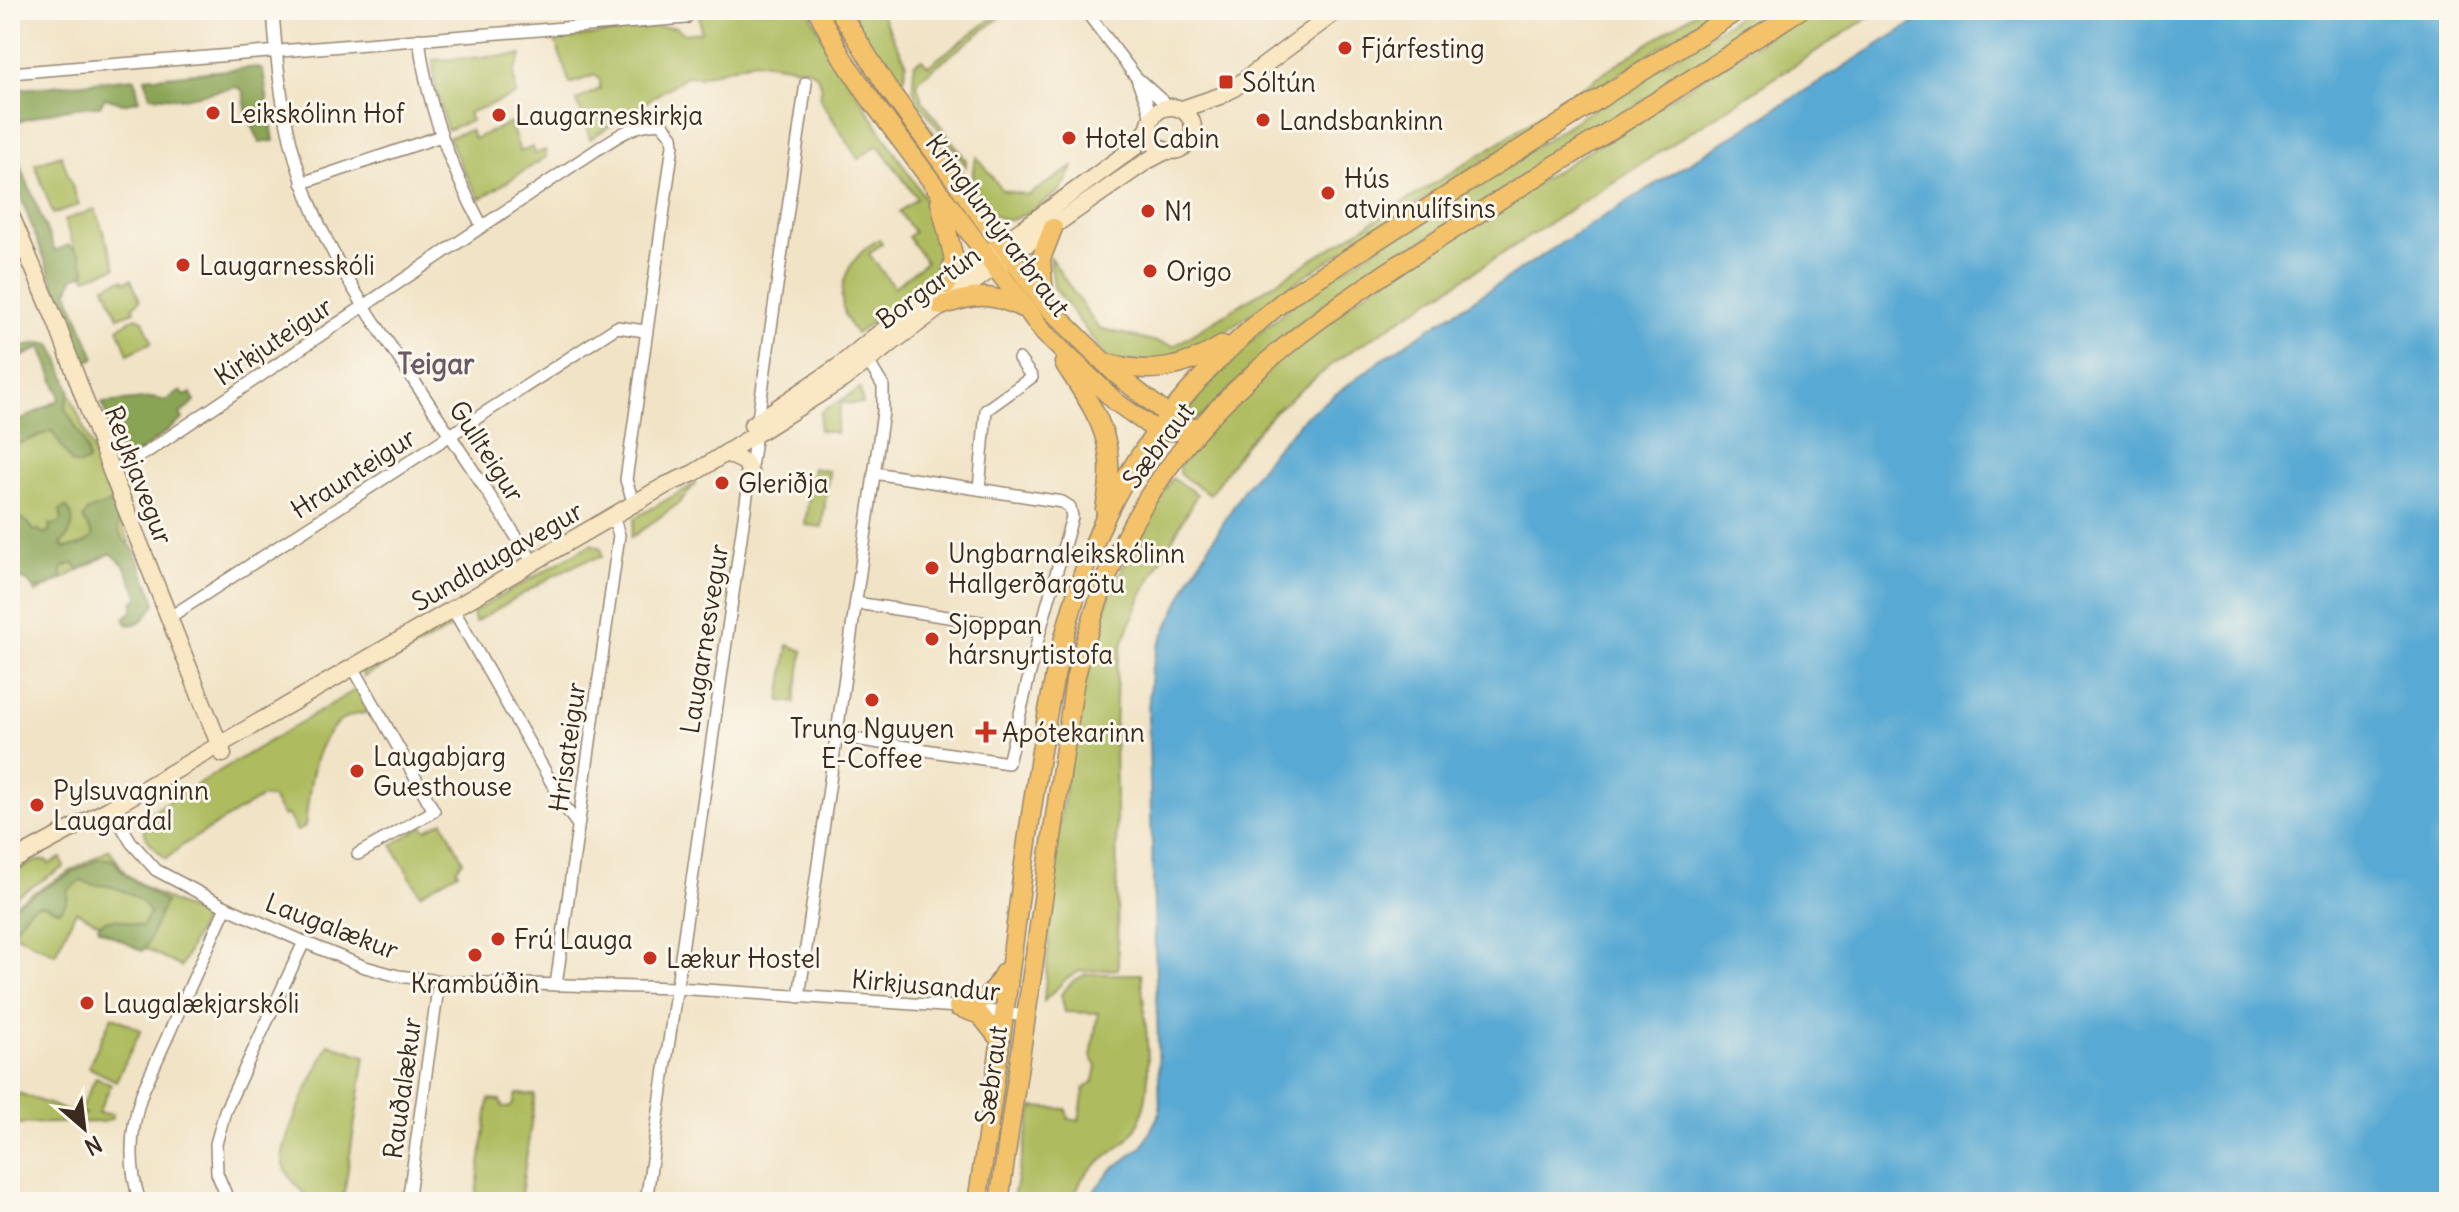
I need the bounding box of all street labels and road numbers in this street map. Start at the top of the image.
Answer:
street label: Kringlumýrarbraut [919,127,1077,323]
street label: Borgartún [869,238,987,336]
street label: Kirkjuteigur [208,289,339,393]
street label: Gullteigur [442,394,532,508]
street label: Sæbraut [1115,395,1201,495]
street label: Reykjavegur [98,401,181,549]
street label: Hraunteigur [284,420,422,526]
street label: Sundlaugavegur [406,494,589,618]
street label: Laugarnesvegur [673,541,735,736]
street label: Hrísateigur [542,680,592,814]
street label: Laugalækur [261,886,404,967]
street label: Kirkjusandur [850,962,1002,1008]
street label: Rauðalækur [376,1015,428,1161]
street label: Sæbraut [968,1023,1014,1127]

